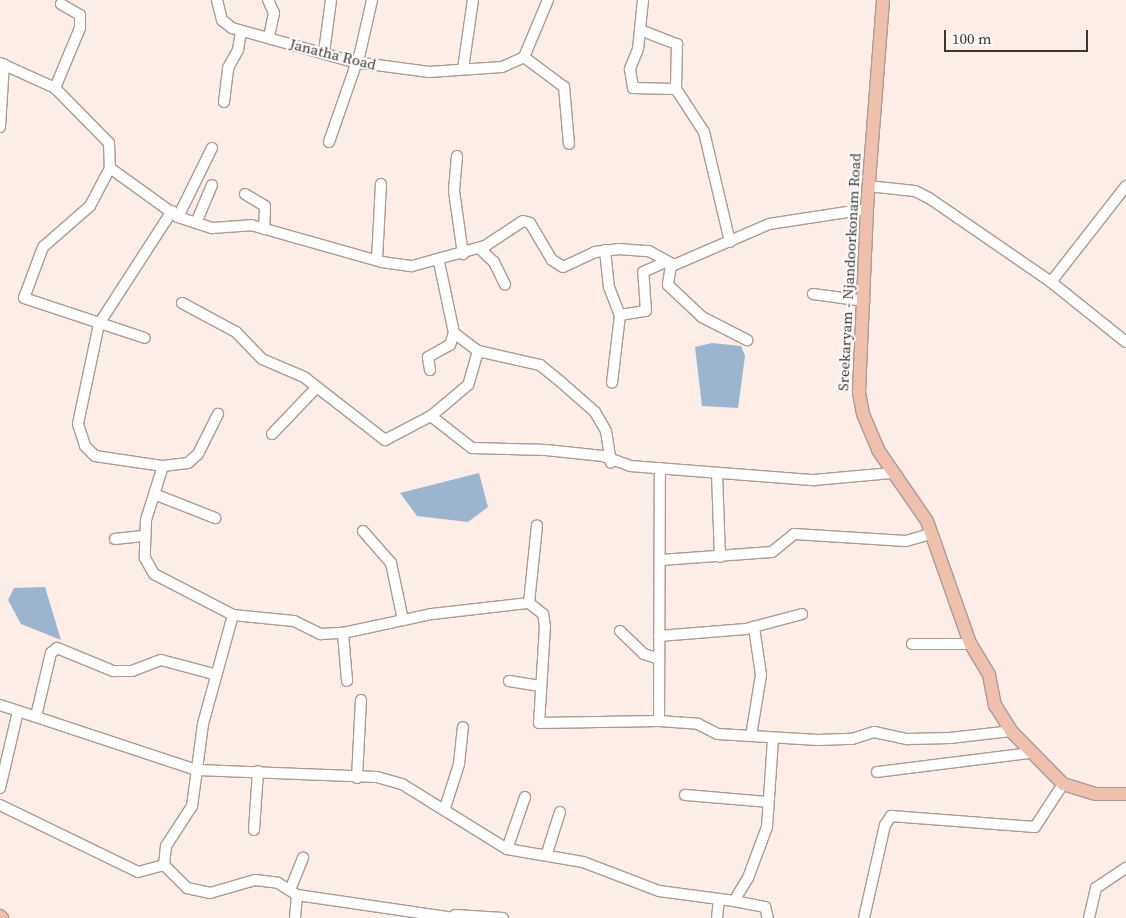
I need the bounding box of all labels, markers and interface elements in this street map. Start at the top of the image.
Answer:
scale bar [946,20,1090,52]
text: 100 m [952,28,992,49]
street label: Janatha Road [288,35,378,73]
street label: Sreekaryam - Njandoorkonam Road [834,153,864,391]

